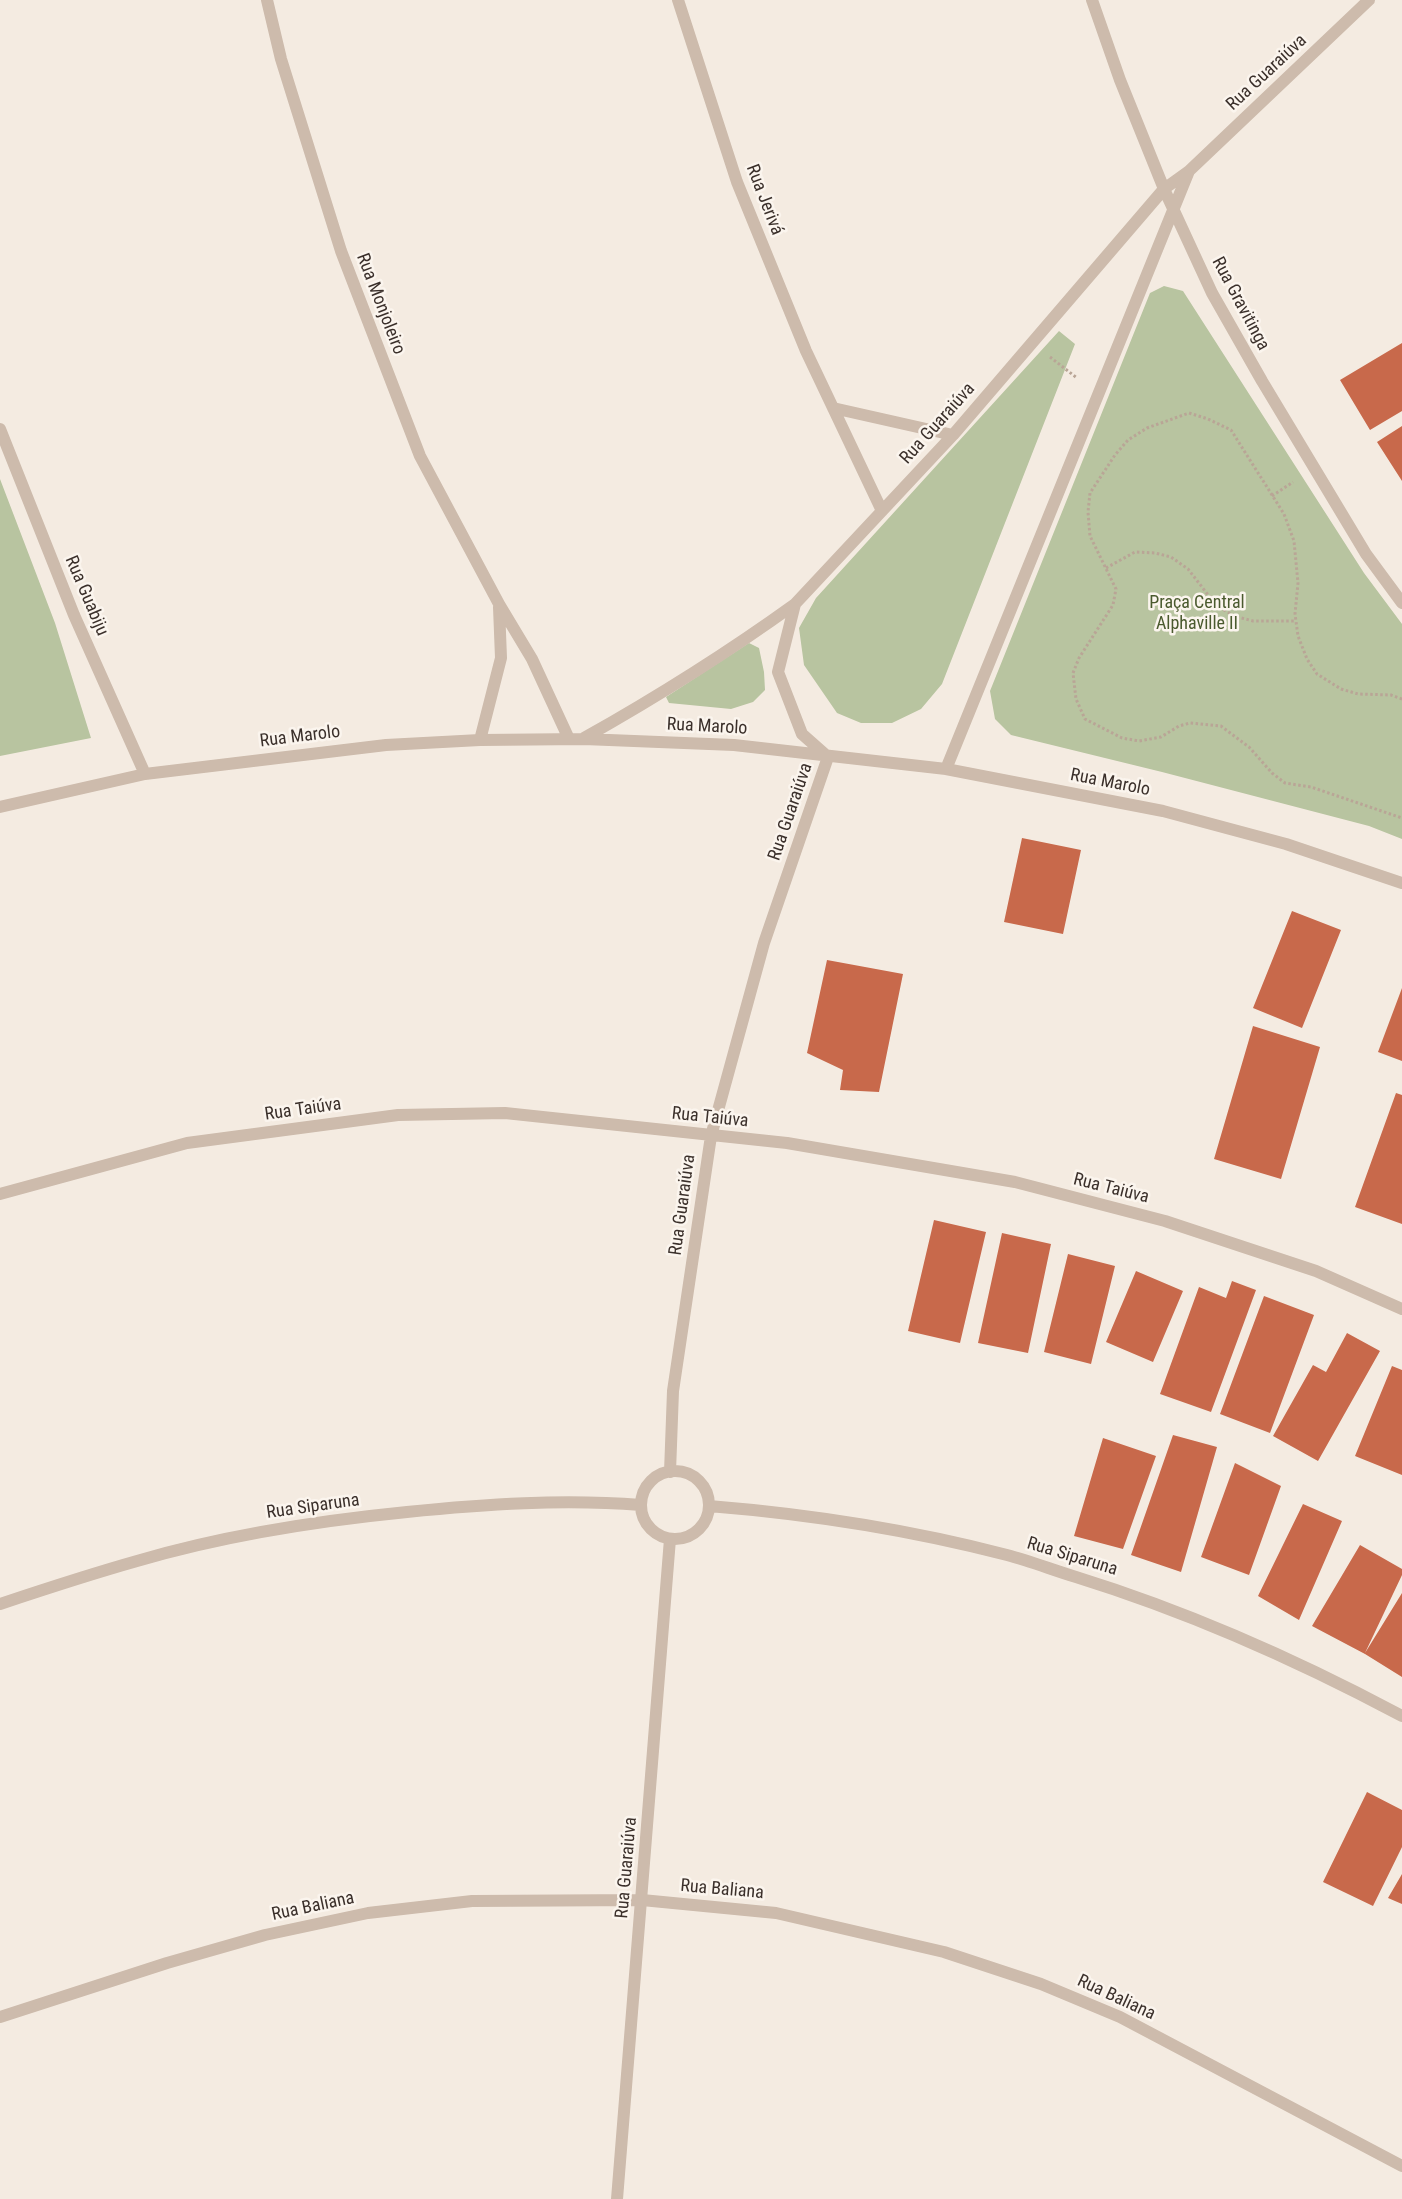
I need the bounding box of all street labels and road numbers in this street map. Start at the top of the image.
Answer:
street label: Rua Guaraiúva [1222,30,1312,116]
street label: Rua Jerivá [741,162,787,238]
street label: Rua Monjoleiro [351,250,409,358]
street label: Rua Gravitinga [1206,254,1274,354]
street label: Rua Guaraiúva [896,379,980,469]
street label: Rua Guabiju [60,553,112,639]
street label: Rua Marolo [666,714,748,740]
street label: Rua Marolo [259,721,341,753]
street label: Rua Guaraiúva [764,760,818,864]
street label: Rua Marolo [1068,765,1152,801]
street label: Rua Taiúva [263,1094,343,1126]
street label: Rua Taiúva [671,1103,749,1133]
street label: Rua Guaraiúva [665,1153,701,1257]
street label: Rua Taiúva [1071,1169,1151,1209]
street label: Rua Siparuna [265,1490,361,1524]
street label: Rua Siparuna [1024,1533,1120,1581]
street label: Rua Guaraiúva [612,1816,642,1920]
street label: Rua Baliana [679,1876,765,1904]
street label: Rua Baliana [270,1888,356,1926]
street label: Rua Baliana [1074,1971,1158,2025]

